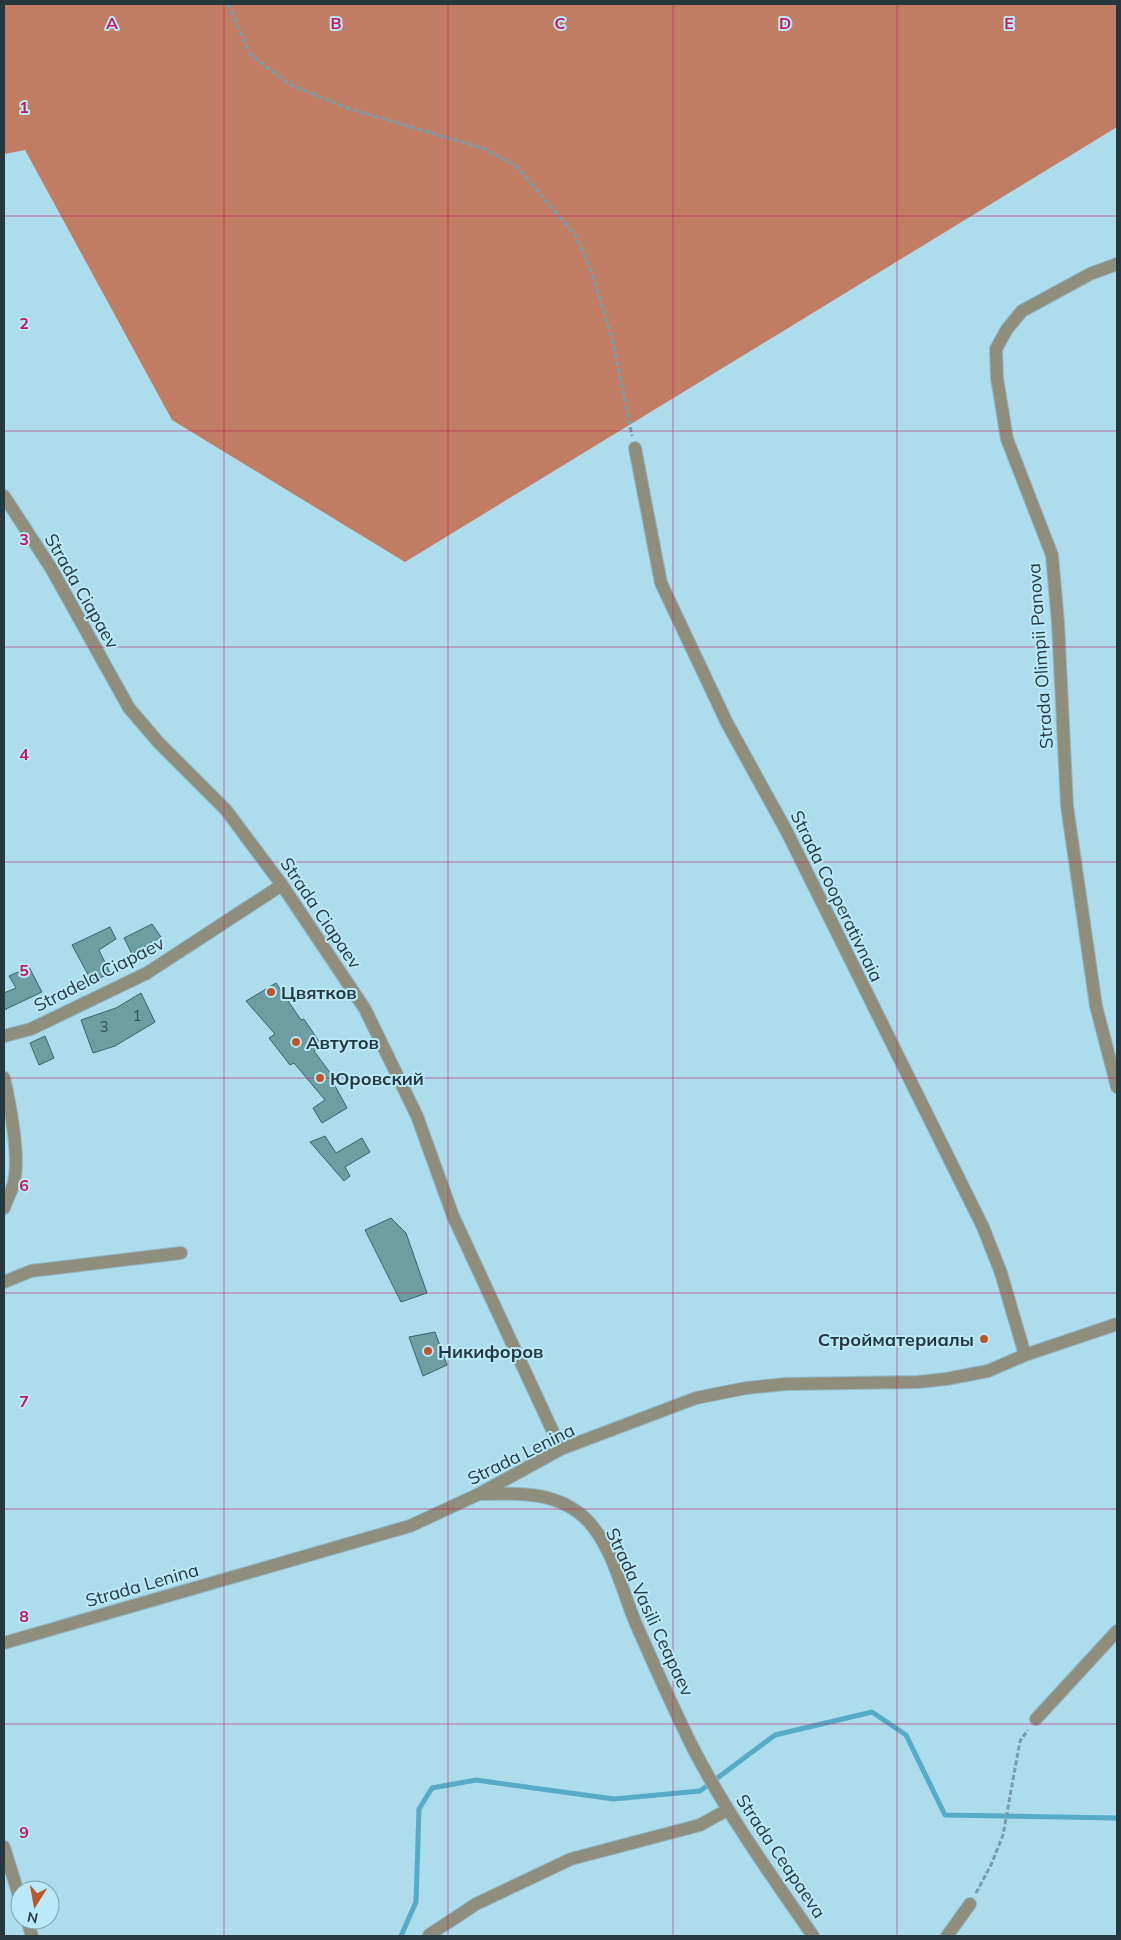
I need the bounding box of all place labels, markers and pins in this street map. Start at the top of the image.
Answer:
place label: Цвятков [281,981,357,1004]
marker: Цвятков [265,986,277,998]
place label: Автутов [306,1031,379,1054]
marker: Автутов [290,1036,302,1048]
place label: Юровский [330,1067,424,1090]
marker: Юровский [314,1072,326,1084]
place label: Стройматериалы [818,1328,974,1351]
marker: Стройматериалы [978,1333,990,1345]
place label: Никифоров [438,1340,543,1363]
marker: Никифоров [422,1345,434,1357]

